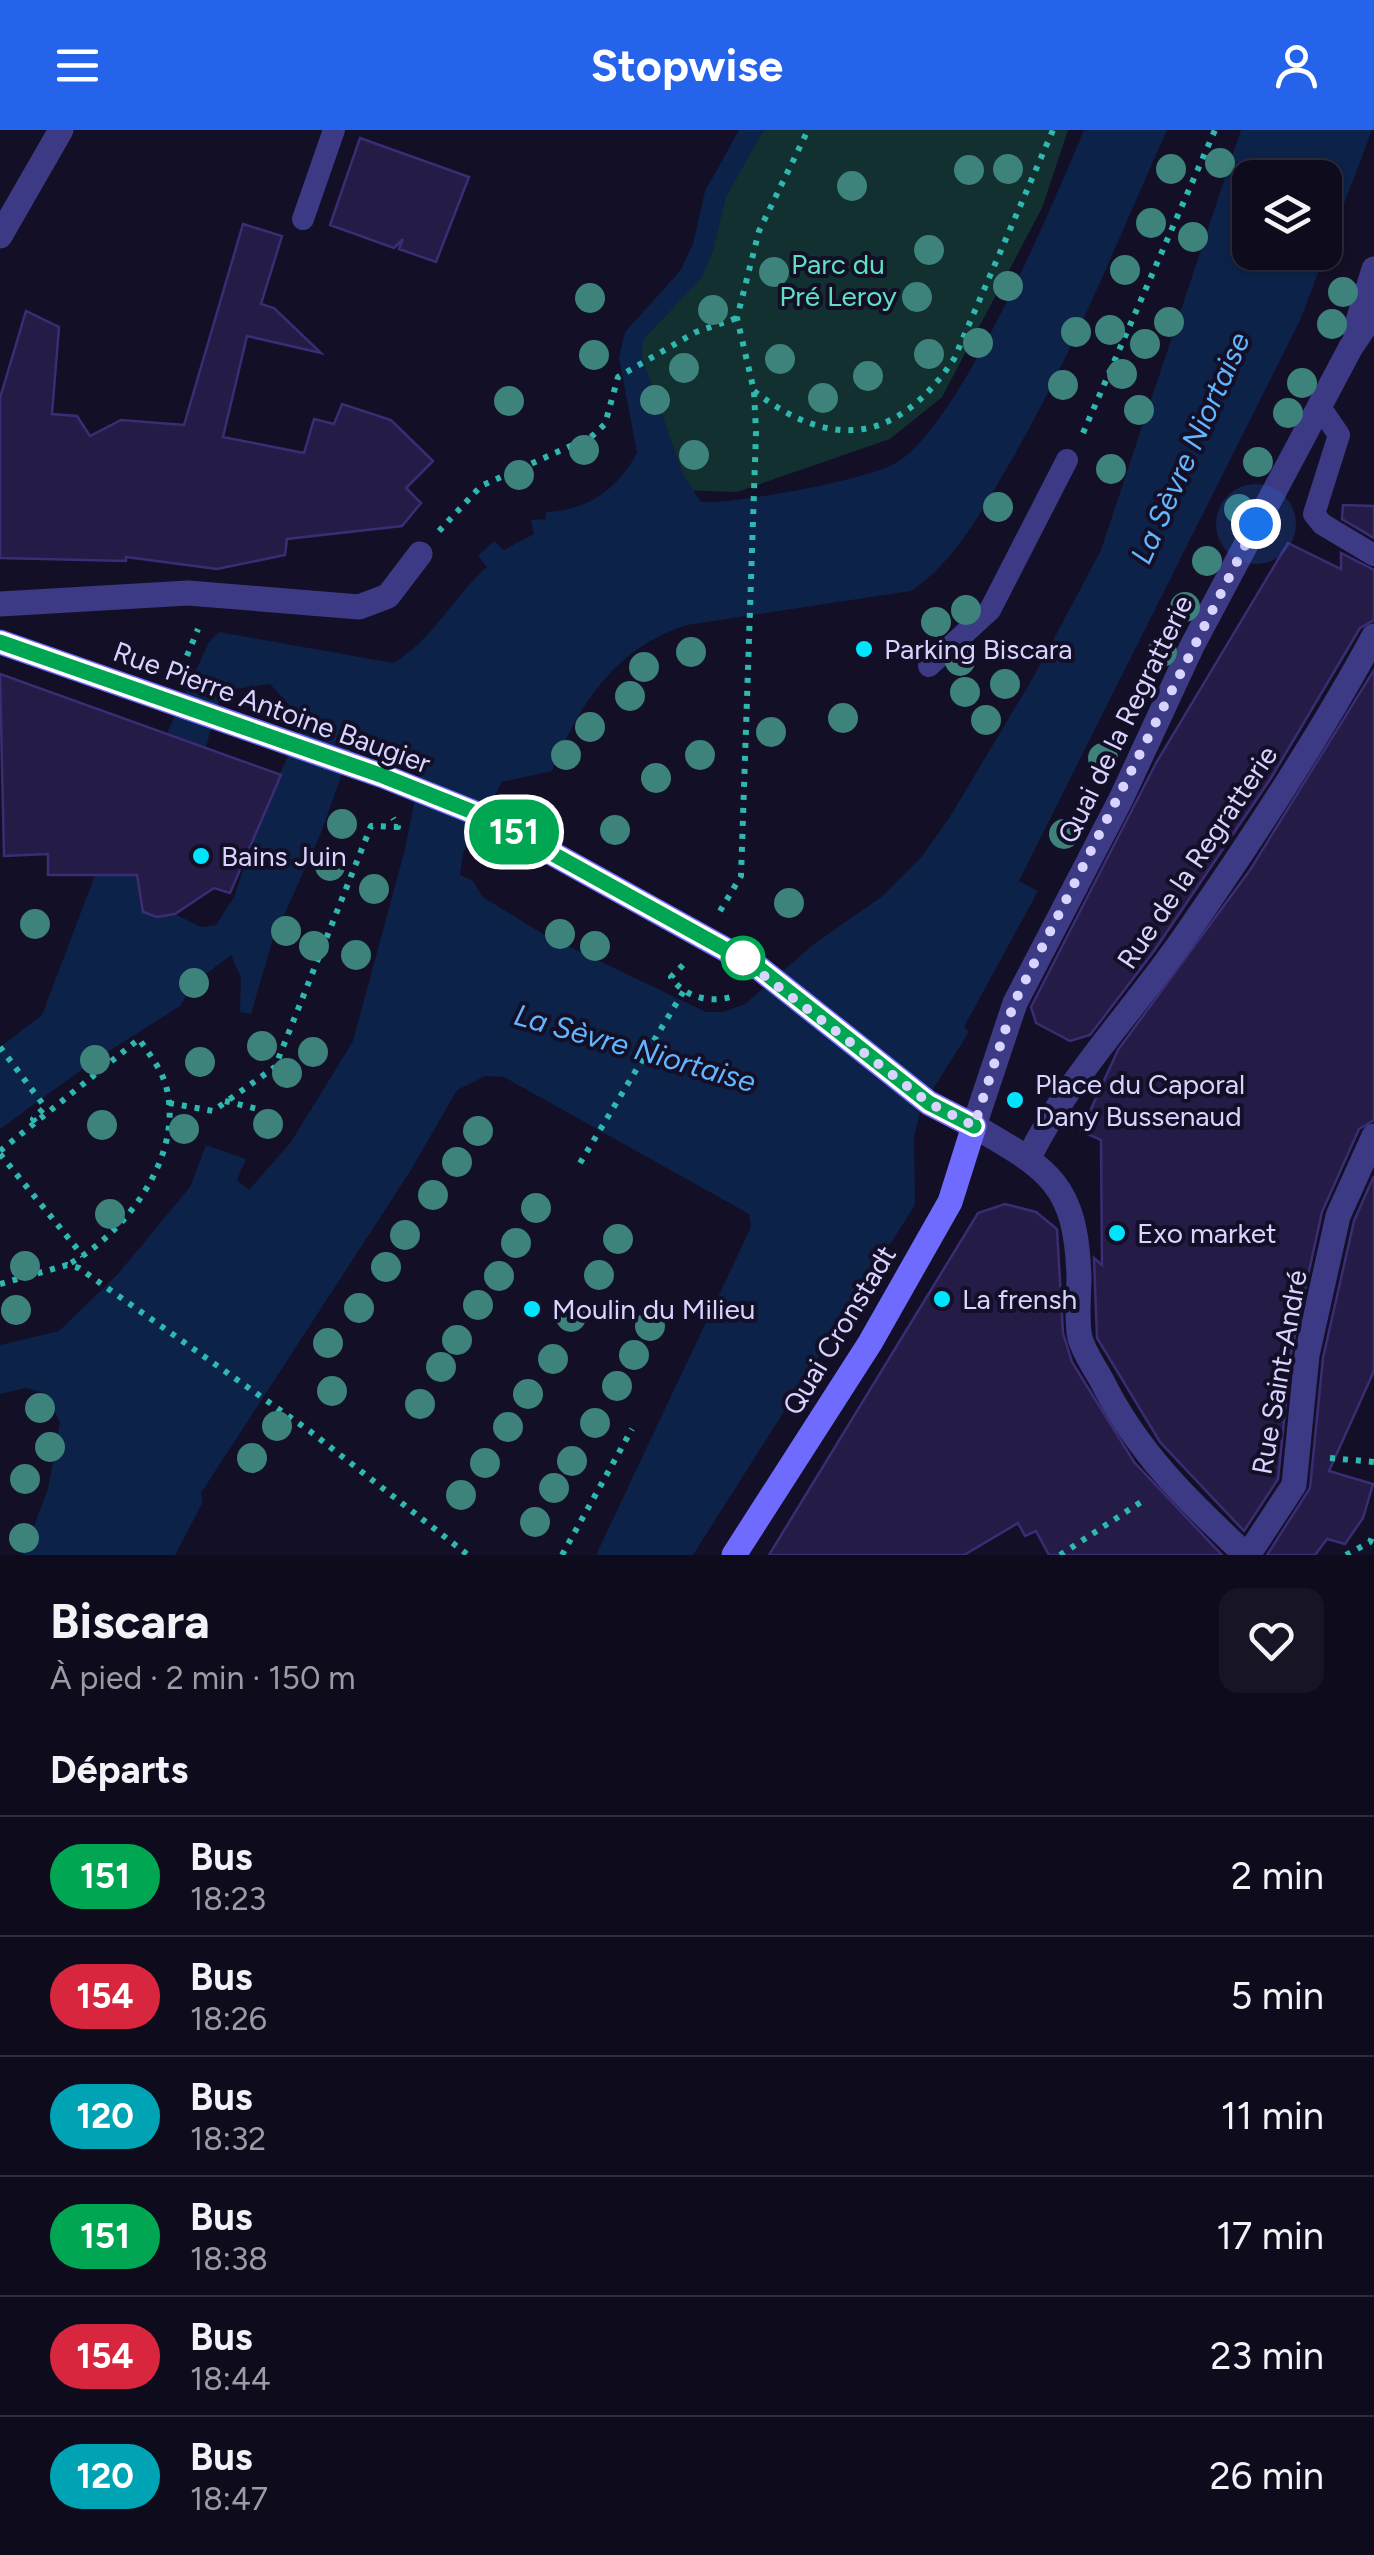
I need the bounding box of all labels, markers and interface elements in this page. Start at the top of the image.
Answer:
icon: menu [50,38,105,93]
text: Stopwise [591,38,783,92]
icon: person [1269,38,1324,93]
map controls [1232,160,1342,270]
button: layers [1232,160,1342,270]
park label: Parc du Pré Leroy [779,247,897,313]
water label: La Sèvre Niortaise [1122,326,1258,570]
your location [1231,499,1281,549]
street label: Quai de la Regratterie [1050,589,1200,849]
place label: Parking Biscara [884,632,1073,666]
street label: Rue Pierre Antoine Baugier [109,634,436,780]
marker: Parking Biscara [853,638,875,660]
street label: Rue de la Regratterie [1110,739,1284,975]
line badge: 151 [456,800,572,864]
text: 151 [489,811,539,853]
place label: Bains Juin [221,839,347,873]
marker: Bains Juin [190,845,212,867]
unlabelled marker [722,937,764,979]
water label: La Sèvre Niortaise [510,996,760,1100]
place label: Place du Caporal Dany Bussenaud [1035,1067,1245,1133]
marker: Place du Caporal Dany Bussenaud [1004,1089,1026,1111]
place label: Exo market [1137,1216,1277,1250]
marker: Exo market [1106,1222,1128,1244]
street label: Quai Cronstadt [775,1239,903,1421]
street label: Rue Saint-André [1244,1267,1314,1477]
place label: La frensh [962,1282,1077,1316]
marker: La frensh [931,1288,953,1310]
place label: Moulin du Milieu [552,1292,755,1326]
marker: Moulin du Milieu [521,1298,543,1320]
button: heart [1219,1588,1324,1693]
text: Biscara [50,1592,210,1650]
text: À pied · 2 min · 150 m [50,1659,356,1697]
text: Départs [50,1747,188,1793]
text: Bus [190,1834,253,1880]
text: 2 min [1231,1853,1324,1899]
text: 151 [80,1855,130,1897]
text: 18:23 [190,1880,266,1918]
text: Bus [190,1954,253,2000]
text: 5 min [1230,1973,1324,2019]
text: 154 [76,1975,134,2017]
text: 18:26 [190,2000,267,2038]
text: Bus [190,2074,253,2120]
text: 11 min [1221,2093,1324,2139]
text: 120 [76,2095,134,2137]
text: 18:32 [190,2120,266,2158]
text: Bus [190,2194,253,2240]
text: 17 min [1216,2213,1324,2259]
text: 151 [80,2215,130,2257]
text: 18:38 [190,2240,268,2278]
text: Bus [190,2314,253,2360]
text: 23 min [1210,2333,1324,2379]
text: 154 [76,2335,134,2377]
text: 18:44 [190,2360,271,2398]
text: Bus [190,2434,253,2480]
text: 26 min [1210,2453,1324,2499]
text: 120 [76,2455,134,2497]
text: 18:47 [190,2480,268,2518]

